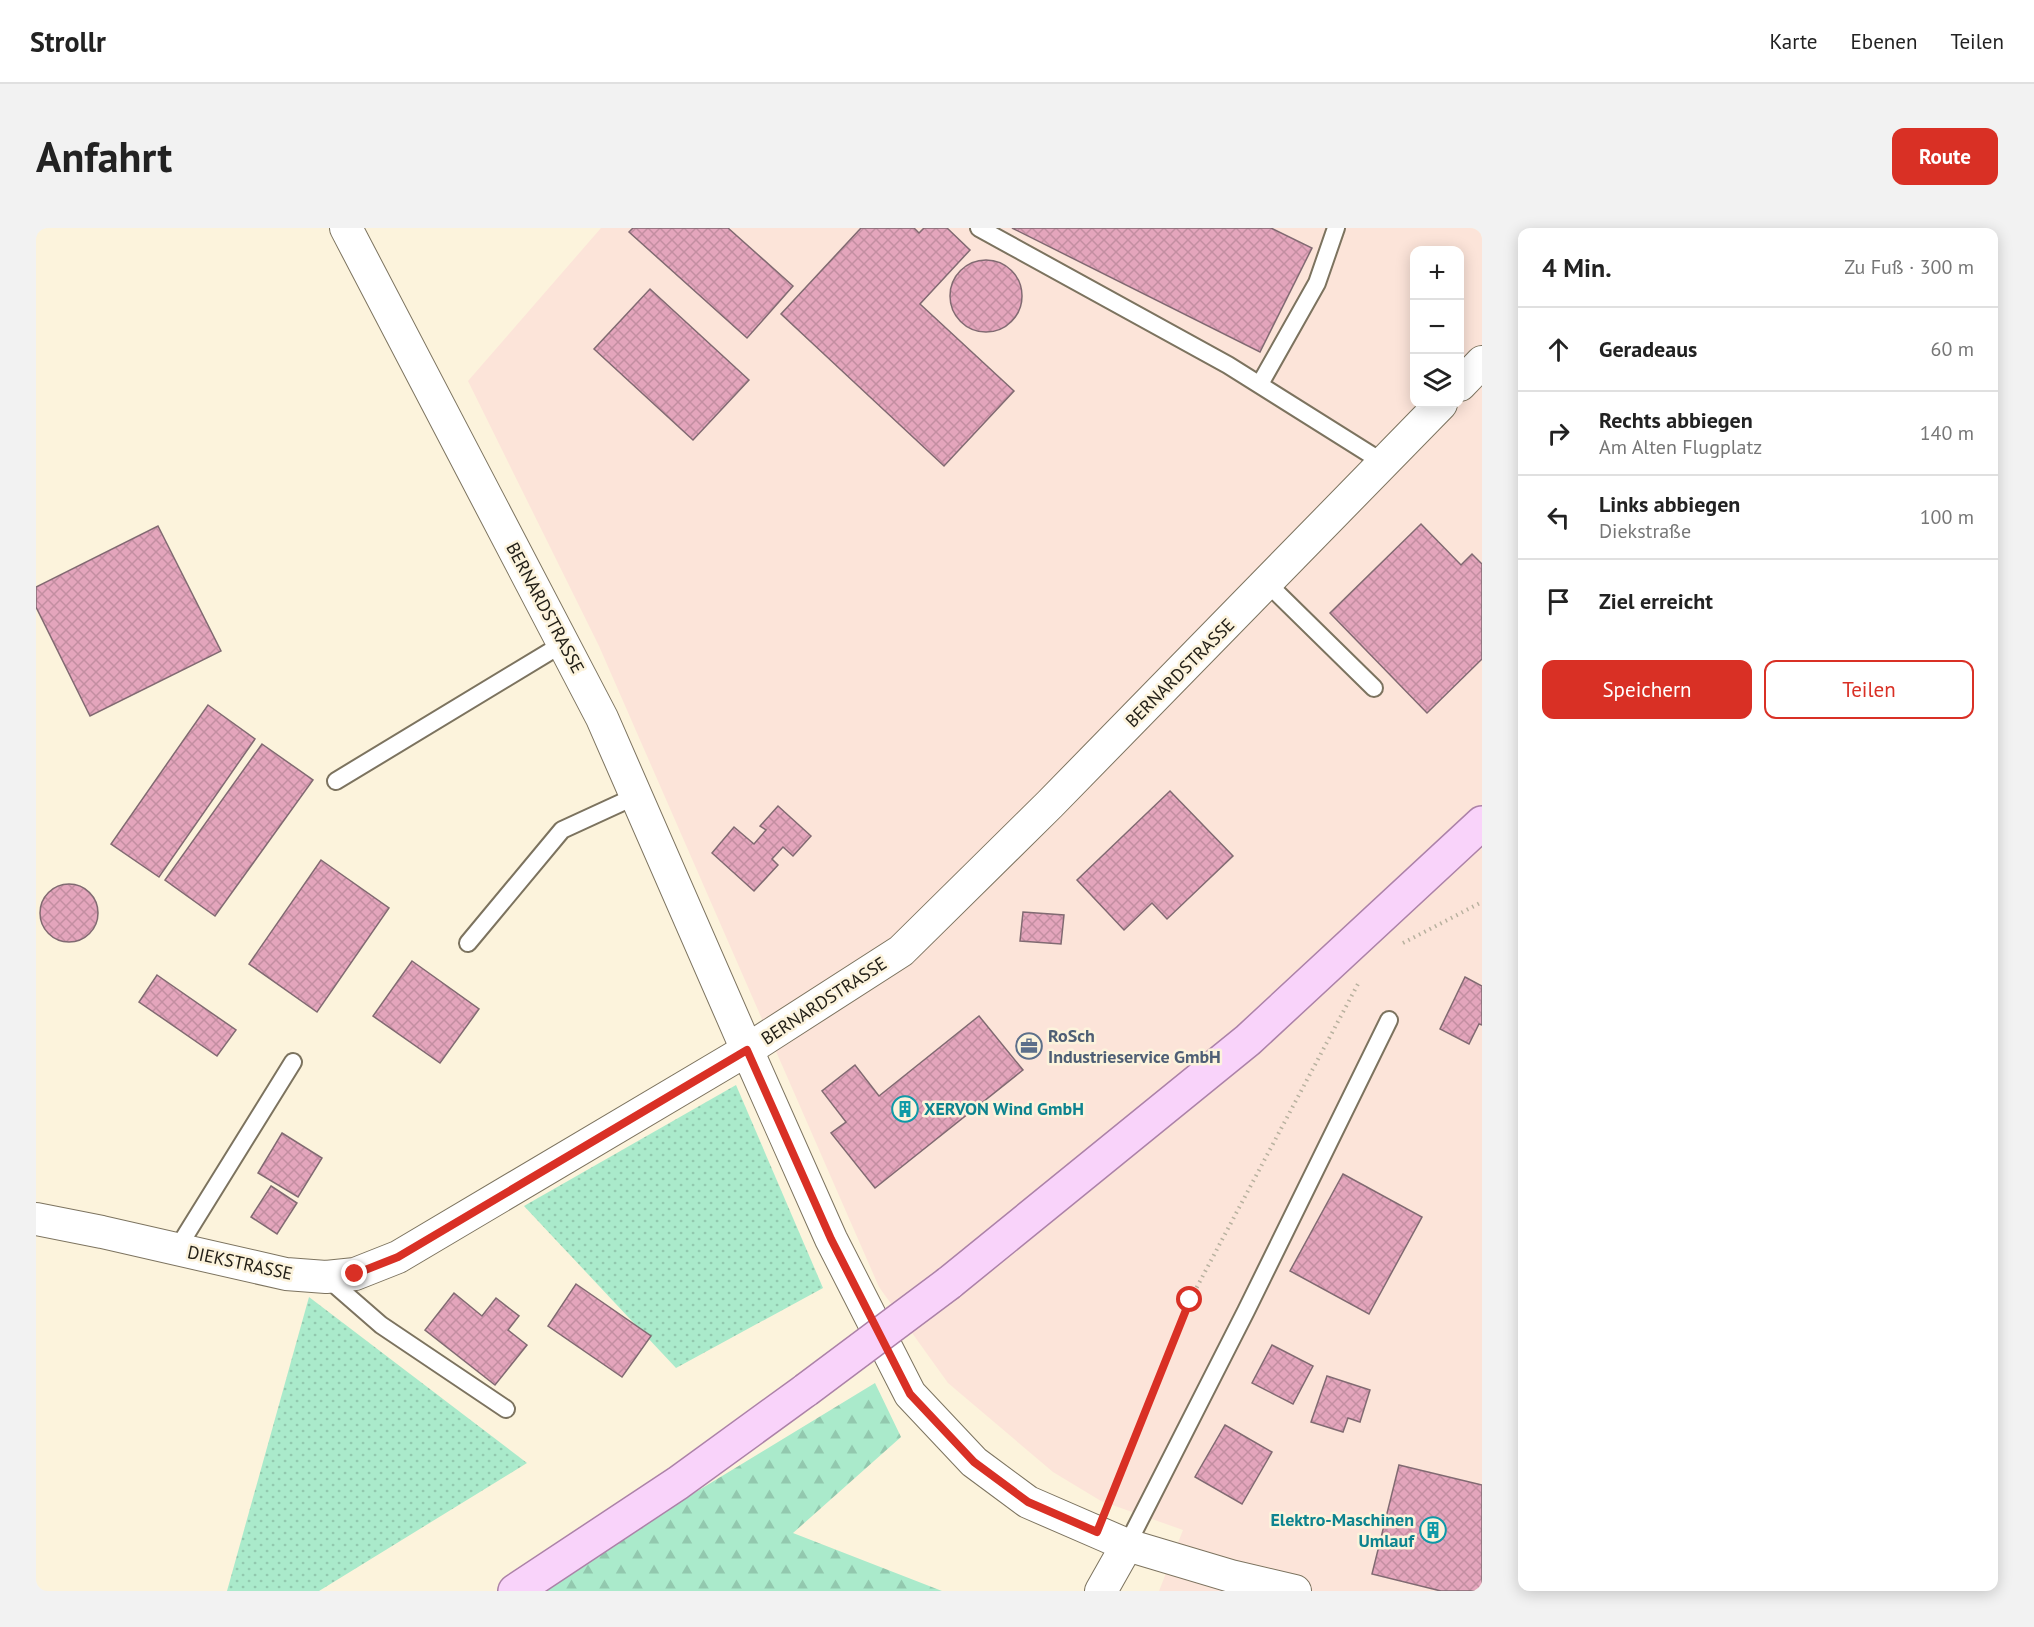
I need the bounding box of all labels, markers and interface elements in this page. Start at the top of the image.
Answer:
text: Strollr [30,23,106,60]
text: Karte [1770,28,1818,55]
text: Ebenen [1851,28,1917,55]
text: Teilen [1950,28,2004,55]
button: Route [1892,128,1998,185]
text: Anfahrt [36,129,172,184]
map controls [1410,246,1464,408]
button: + [1410,246,1464,300]
text: 4 Min. [1542,251,1612,284]
text: Zu Fuß · 300 m [1844,254,1974,280]
button: − [1410,300,1464,354]
icon: ahead [1542,333,1575,366]
text: Geradeaus [1599,335,1697,363]
text: 60 m [1931,336,1974,362]
button: layers [1410,354,1464,408]
text: Rechts abbiegen [1599,406,1753,434]
icon: right [1542,417,1575,450]
text: 140 m [1920,420,1974,446]
text: Am Alten Flugplatz [1599,434,1762,460]
text: Links abbiegen [1599,490,1740,518]
icon: left [1542,501,1575,534]
text: 100 m [1920,504,1974,530]
text: Diekstraße [1599,518,1691,544]
street label: BERNARDSTRASSE [501,538,590,677]
icon: arrive [1542,585,1575,618]
text: Ziel erreicht [1599,587,1713,615]
street label: BERNARDSTRASSE [1120,613,1239,732]
button: Speichern [1542,660,1752,719]
button: Teilen [1764,660,1974,719]
street label: BERNARDSTRASSE [757,951,891,1050]
place label: RoSch Industrieservice GmbH [1048,1024,1221,1068]
office icon: RoSch Industrieservice GmbH [1014,1031,1044,1061]
building icon: XERVON Wind GmbH [890,1094,920,1124]
place label: XERVON Wind GmbH [924,1097,1084,1120]
street label: DIEKSTRASSE [186,1240,295,1285]
route end [341,1260,367,1286]
route start [1176,1286,1202,1312]
place label: Elektro-Maschinen Umlauf [1270,1508,1415,1552]
building icon: Elektro-Maschinen Umlauf [1418,1515,1448,1545]

